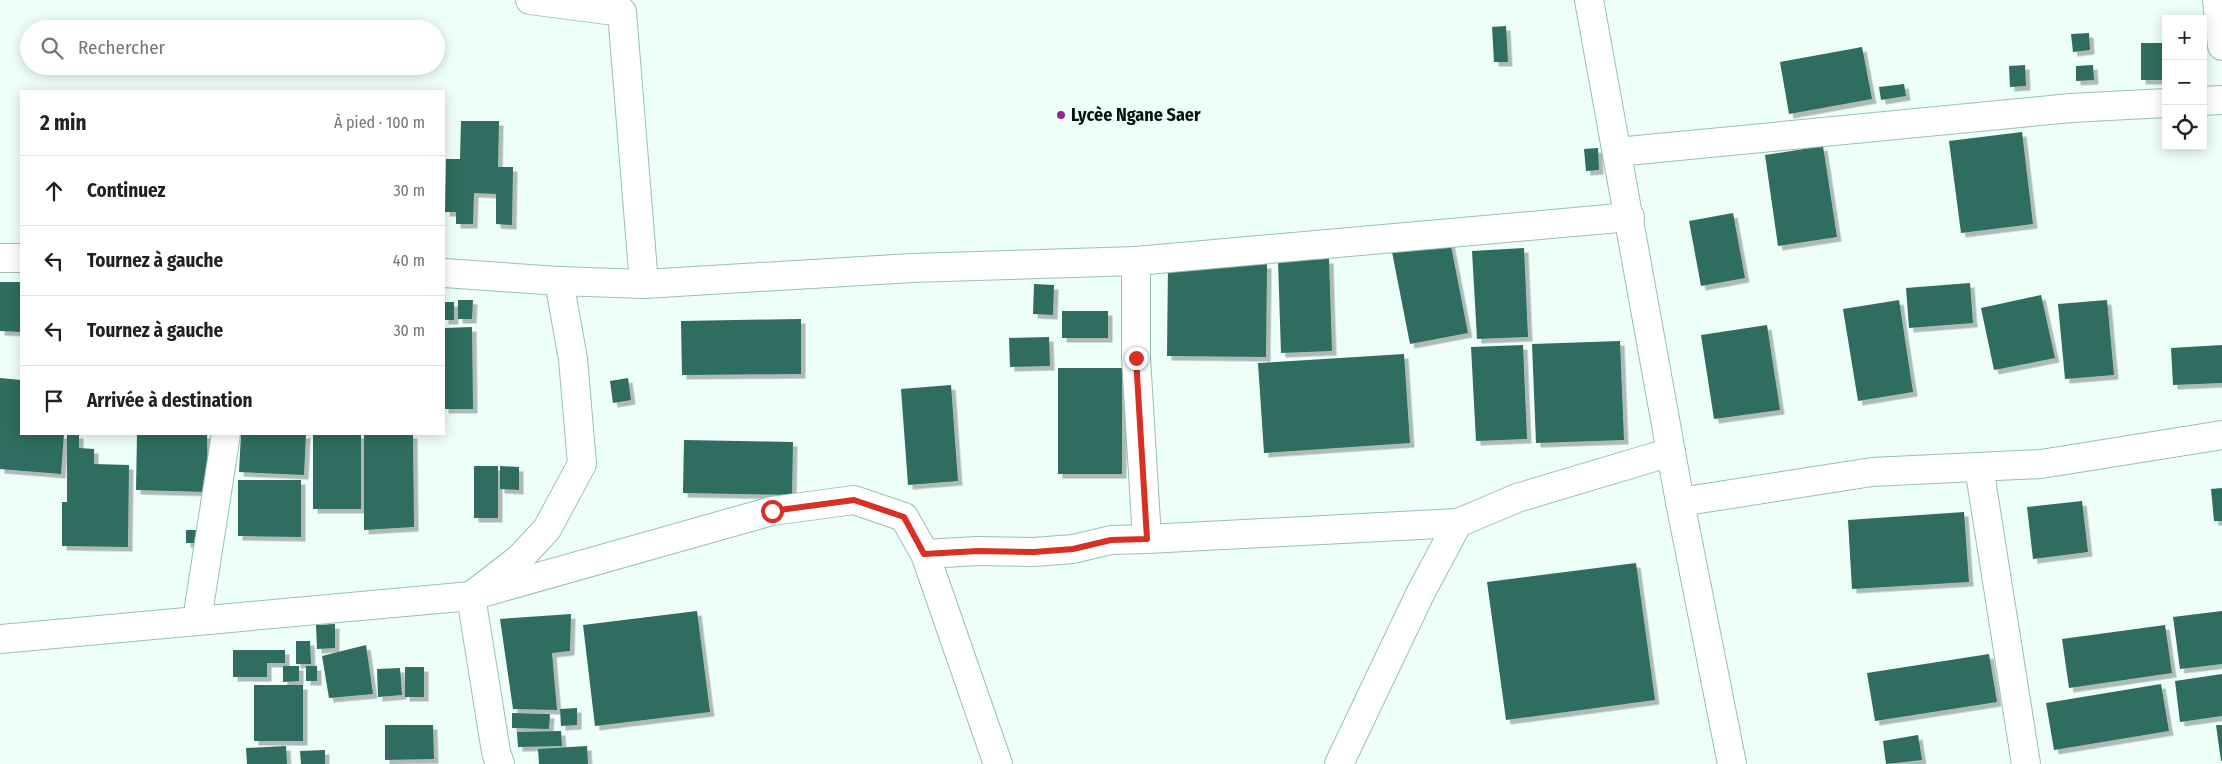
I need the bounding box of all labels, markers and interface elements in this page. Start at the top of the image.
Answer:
map controls [2162,15,2207,150]
button: + [2162,15,2207,60]
search box [20,20,445,75]
icon: search [38,34,66,62]
text: Rechercher [78,36,165,59]
button: − [2162,60,2207,105]
place label: Lycèe Ngane Saer [1071,104,1201,126]
button: locate [2162,105,2207,150]
marker: Lycèe Ngane Saer [1055,109,1067,121]
text: 2 min [40,110,87,136]
text: À pied · 100 m [334,113,425,132]
icon: ahead [40,177,68,205]
text: Continuez [87,179,166,202]
text: 30 m [393,181,425,200]
icon: left [40,247,68,275]
text: Tournez à gauche [87,249,223,272]
text: 40 m [393,251,425,270]
icon: left [40,317,68,345]
text: Tournez à gauche [87,319,223,342]
text: 30 m [393,321,425,340]
route end [1125,347,1148,370]
icon: arrive [40,387,68,415]
text: Arrivée à destination [87,389,253,412]
route start [761,500,784,523]

